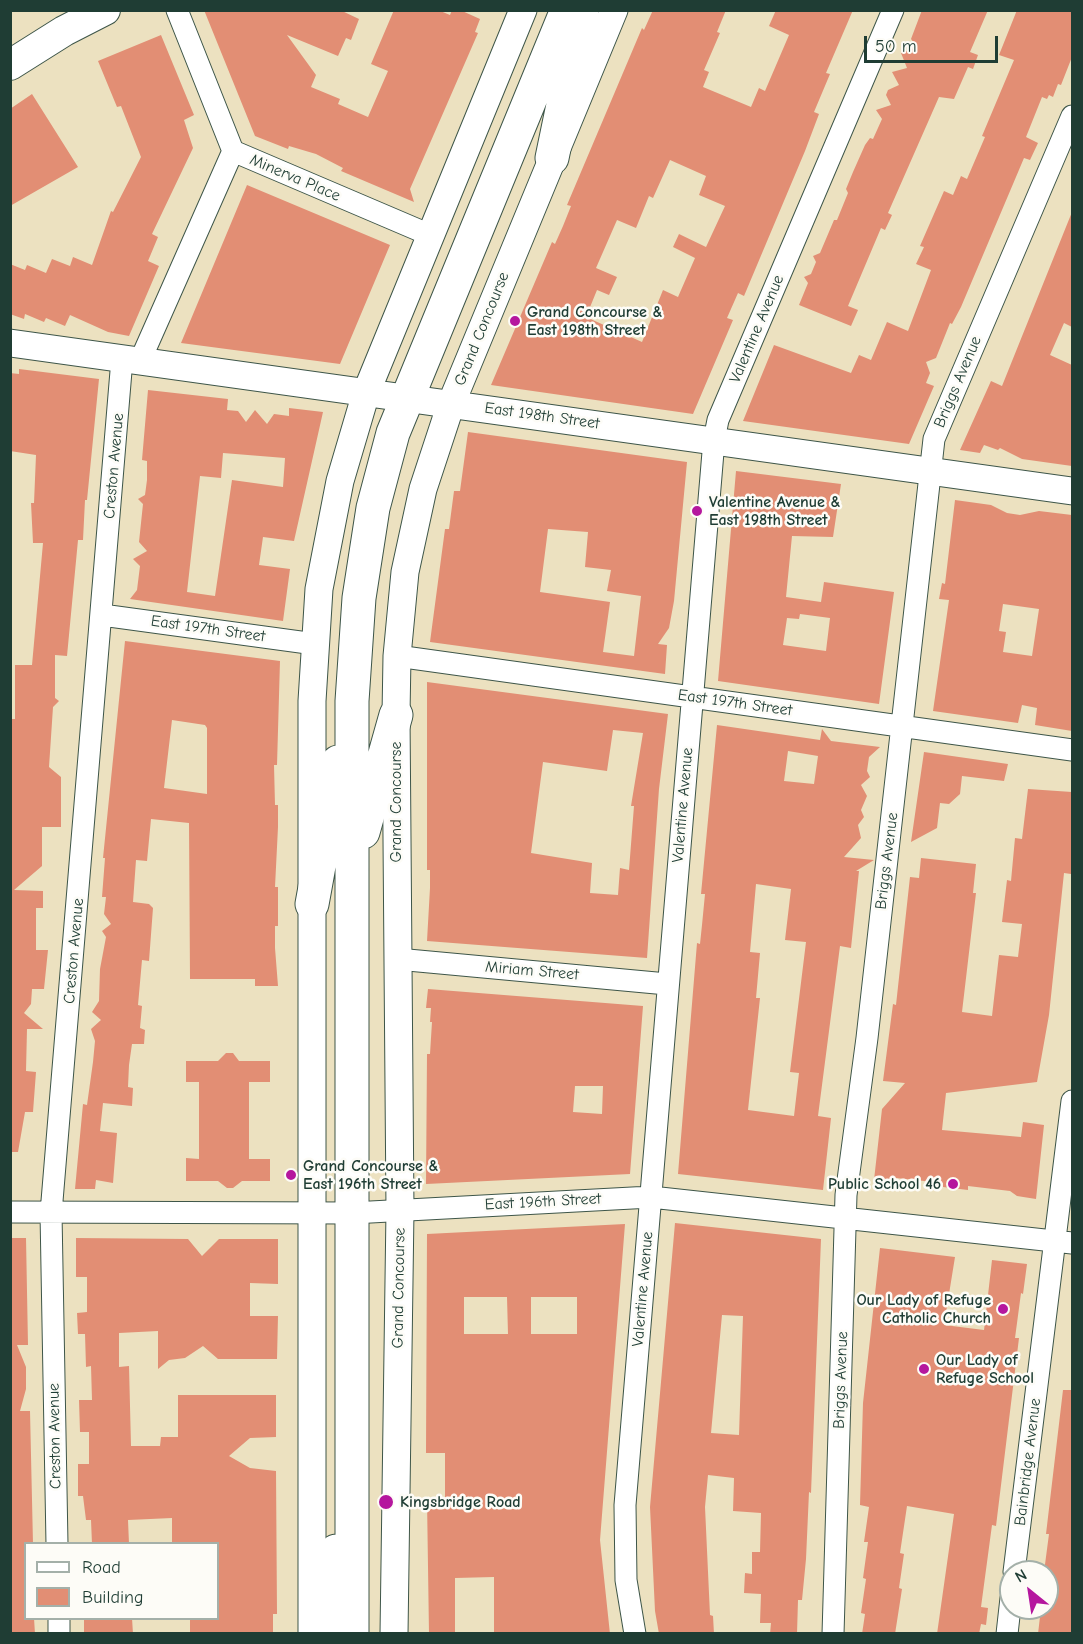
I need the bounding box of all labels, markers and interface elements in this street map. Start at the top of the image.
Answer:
scale bar [867,24,1000,62]
text: 50 m [875,36,917,57]
street label: Minerva Place [247,150,343,206]
street label: Grand Concourse [450,269,514,389]
street label: Valentine Avenue [726,272,788,386]
place label: Grand Concourse & East 198th Street [527,302,663,340]
marker: Grand Concourse & East 198th Street [508,314,522,328]
street label: Briggs Avenue [930,333,986,431]
street label: East 198th Street [483,398,601,434]
street label: Creston Avenue [100,412,128,520]
place label: Valentine Avenue & East 198th Street [709,492,841,530]
marker: Valentine Avenue & East 198th Street [690,504,704,518]
street label: East 197th Street [150,611,266,647]
street label: East 197th Street [677,685,793,721]
street label: Grand Concourse [386,742,406,862]
street label: Valentine Avenue [668,747,698,863]
street label: Briggs Avenue [872,811,902,911]
street label: Creston Avenue [60,897,88,1005]
street label: Miriam Street [484,957,580,985]
place label: Grand Concourse & East 196th Street [303,1156,439,1194]
marker: Grand Concourse & East 196th Street [284,1168,298,1182]
place label: Public School 46 [828,1174,941,1194]
marker: Public School 46 [946,1177,960,1191]
street label: East 196th Street [484,1189,602,1215]
street label: Grand Concourse [388,1227,410,1349]
street label: Valentine Avenue [628,1231,658,1347]
place label: Our Lady of Refuge Catholic Church [856,1290,991,1328]
marker: Our Lady of Refuge Catholic Church [996,1302,1010,1316]
street label: Briggs Avenue [830,1331,852,1429]
place label: Our Lady of Refuge School [936,1350,1034,1388]
marker: Our Lady of Refuge School [917,1362,931,1376]
street label: Creston Avenue [44,1383,66,1489]
street label: Bainbridge Avenue [1011,1397,1045,1527]
place label: Kingsbridge Road [400,1492,521,1512]
marker: Kingsbridge Road [377,1493,395,1511]
legend [24,1542,219,1620]
text: Road [82,1557,121,1578]
north arrow [999,1560,1059,1620]
text: N [1012,1566,1030,1587]
text: Building [82,1587,144,1608]

